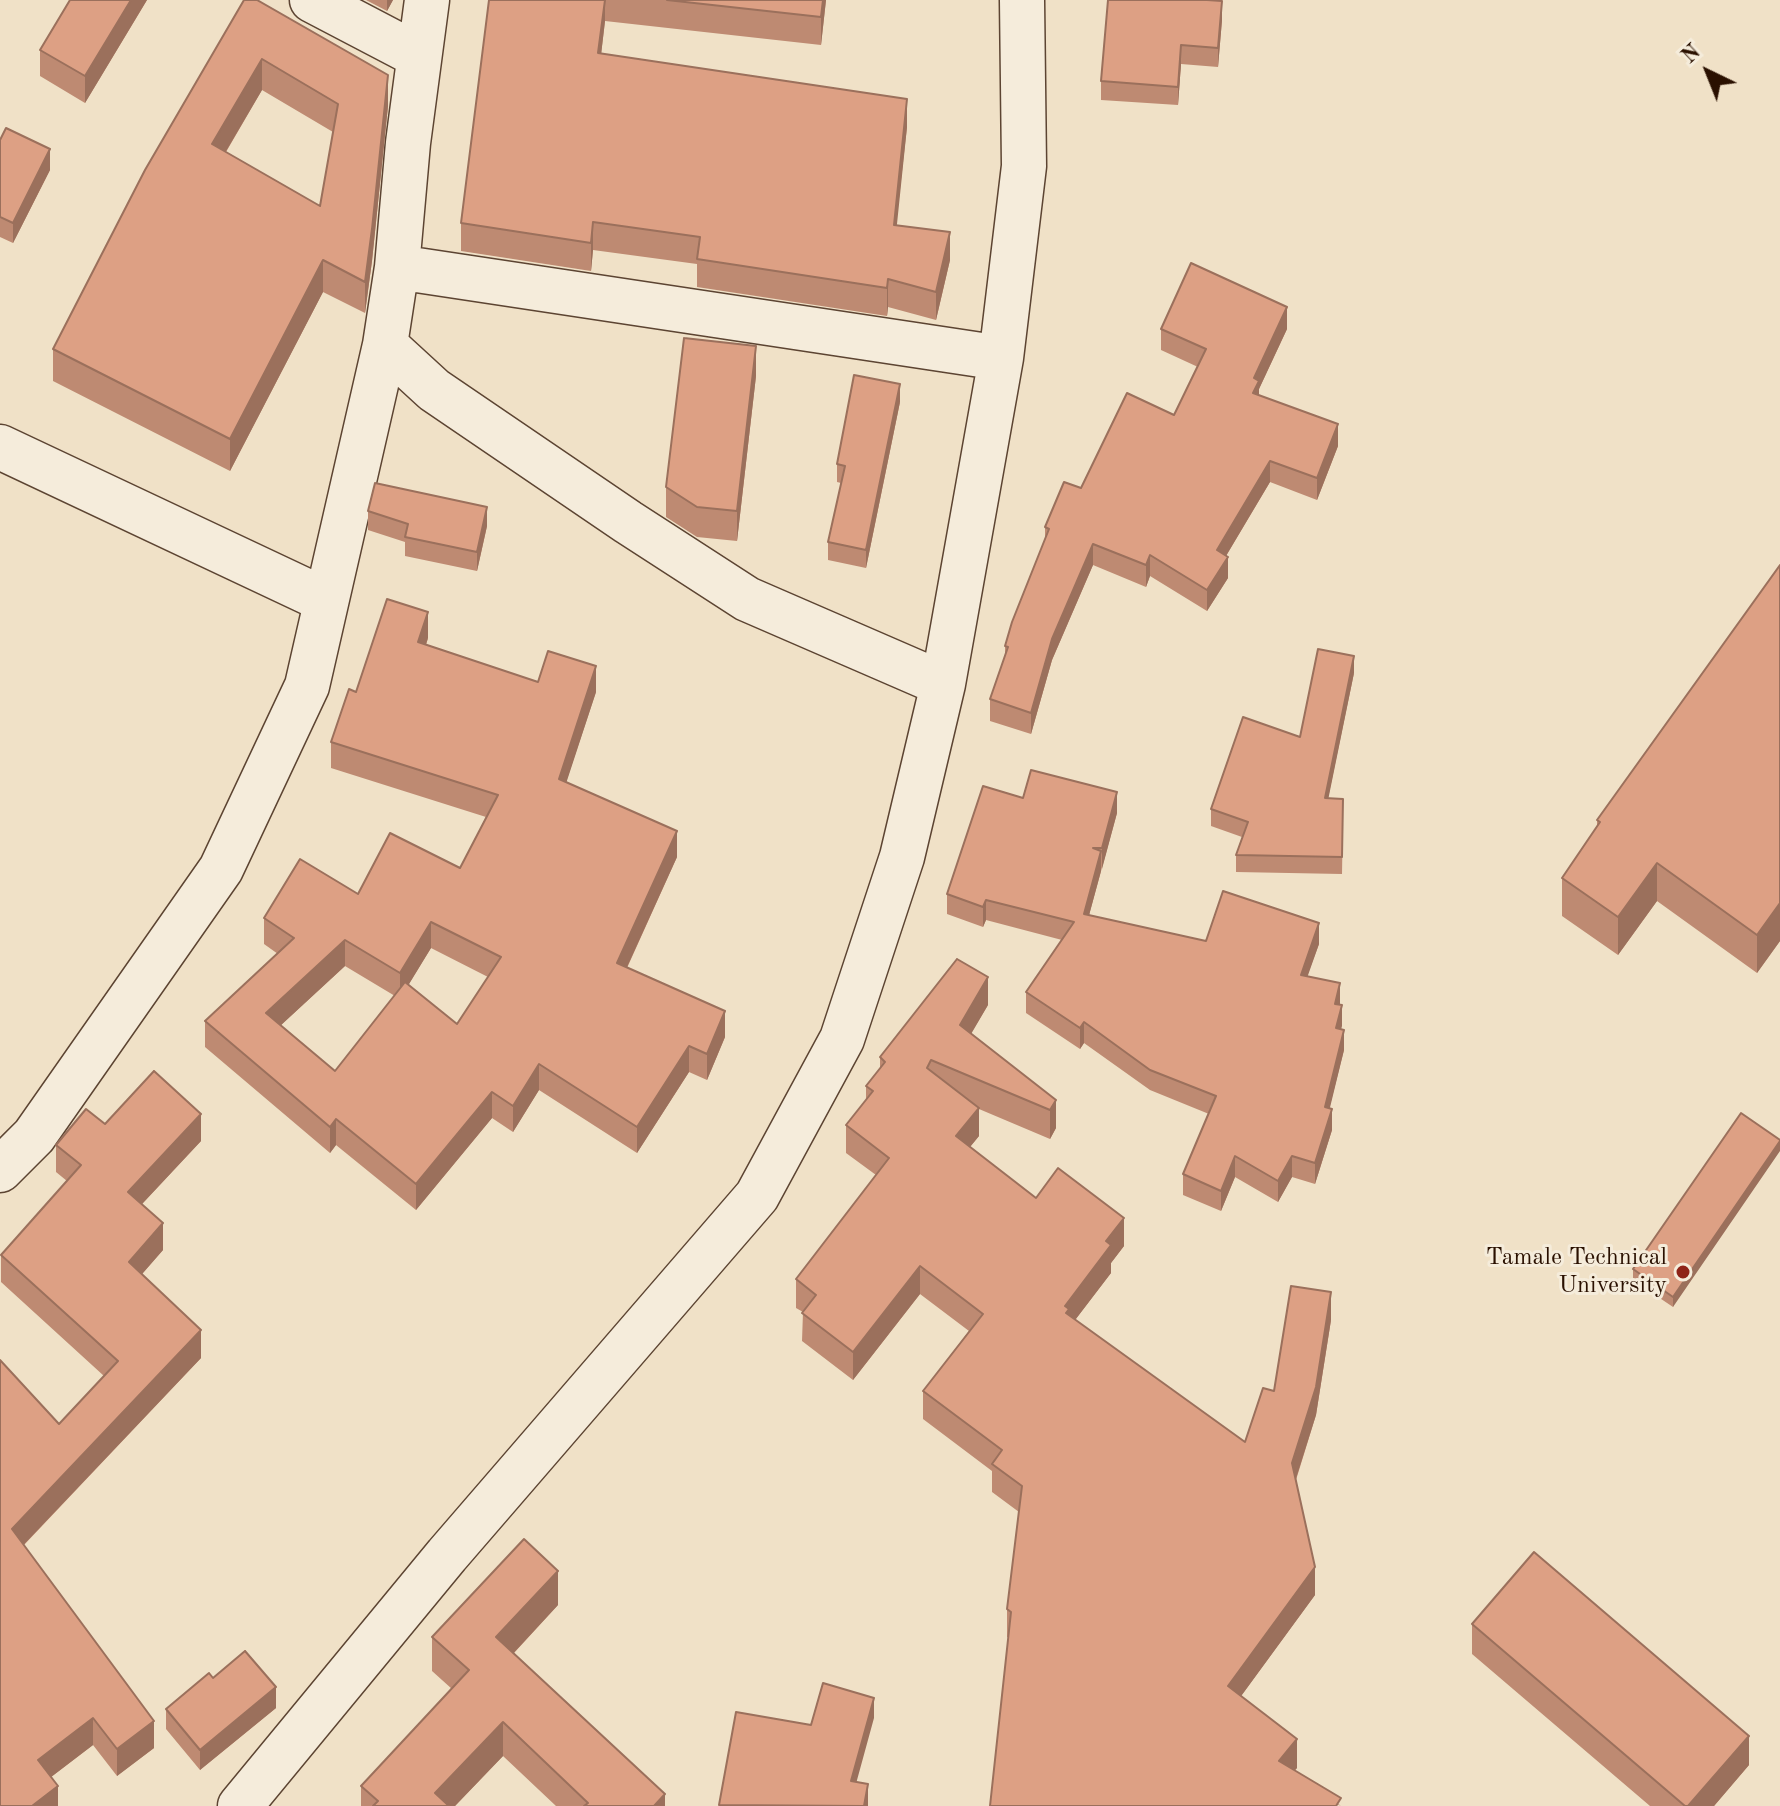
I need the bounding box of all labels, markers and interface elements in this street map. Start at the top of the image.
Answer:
north arrow [1668,32,1748,112]
text: N [1678,41,1705,68]
place label: Tamale Technical University [1486,1244,1667,1300]
marker: Tamale Technical University [1674,1263,1692,1281]

